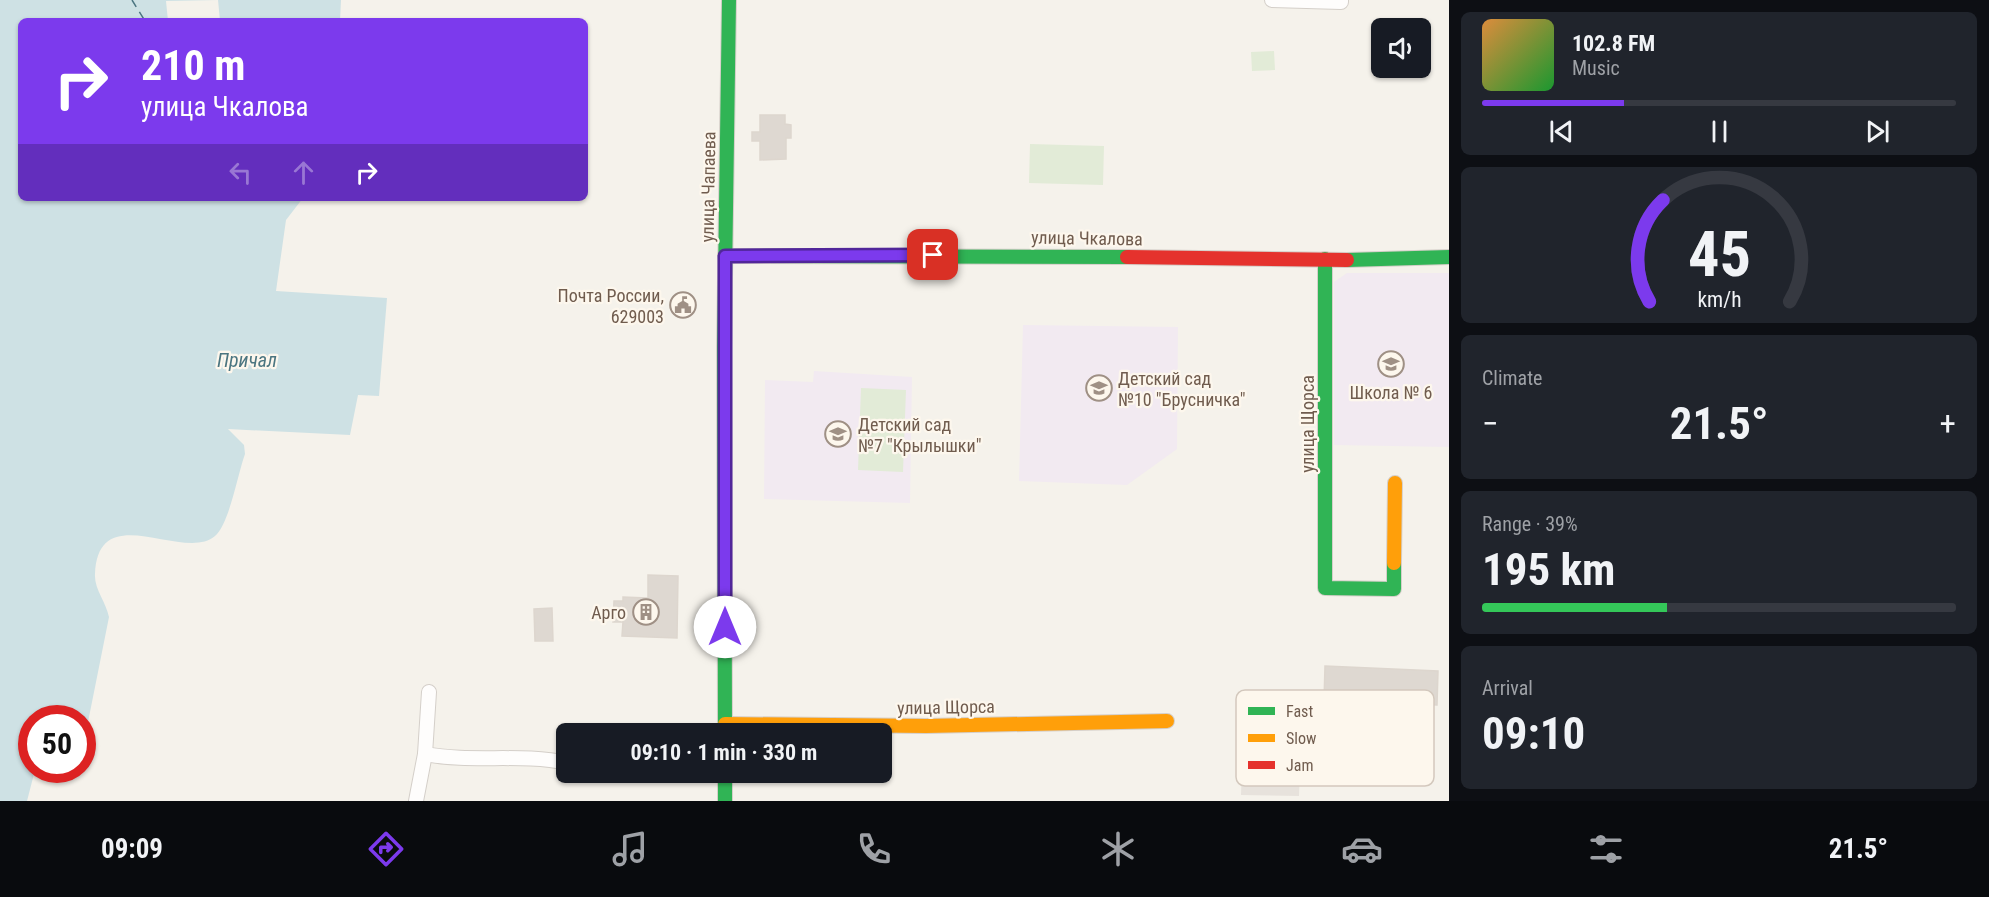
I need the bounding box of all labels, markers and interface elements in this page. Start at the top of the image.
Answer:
map controls [1371,18,1431,78]
button: sound [1371,18,1431,78]
text: 102.8 FM [1572,31,1655,56]
text: 210 m [141,41,246,90]
icon: right [42,42,120,120]
text: Music [1572,56,1620,80]
text: улица Чкалова [141,91,309,123]
icon: previous [1545,115,1578,148]
icon: pause [1703,115,1736,148]
icon: next [1861,115,1894,148]
street label: улица Чапаева [697,131,719,243]
icon: left [224,156,257,189]
icon: ahead [287,156,320,189]
icon: right [350,156,383,189]
text: 45 [1687,218,1751,291]
street label: улица Чкалова [1031,227,1143,249]
pin [907,229,958,280]
icon: arrive [916,238,949,271]
place label: Почта России, 629003 [557,285,664,327]
text: km/h [1697,288,1741,313]
public building icon: Почта России, 629003 [668,290,698,320]
water label: Причал [217,348,277,372]
school or university icon: Школа № 6 [1376,349,1406,379]
text: Climate [1482,366,1542,390]
place label: Детский сад №10 "Брусничка" [1118,368,1245,410]
school or university icon: Детский сад №10 "Брусничка" [1084,373,1114,403]
street label: улица Щорса [1297,375,1318,473]
place label: Школа № 6 [1350,382,1432,403]
text: 21.5° [1670,397,1768,450]
text: − [1482,404,1499,443]
text: + [1940,404,1956,443]
place label: Детский сад №7 "Крылышки" [858,414,981,456]
school or university icon: Детский сад №7 "Крылышки" [823,419,853,449]
text: Range · 39% [1482,512,1578,536]
text: 195 km [1482,543,1615,596]
position arrow [693,595,757,659]
building icon: Арго [631,597,661,627]
place label: Арго [591,602,626,623]
text: Arrival [1482,676,1533,700]
legend [1236,690,1434,786]
street label: улица Щорса [897,696,995,718]
text: Fast [1286,702,1313,721]
speed limit sign: 50 [18,705,96,783]
text: 09:10 [1482,707,1585,760]
text: Slow [1286,729,1316,748]
text: 09:10 · 1 min · 330 m [631,740,817,765]
text: Jam [1286,756,1313,775]
icon: directions [365,828,407,870]
icon: music [609,828,651,870]
icon: phone [853,828,895,870]
icon: climate [1097,828,1139,870]
icon: car [1341,828,1383,870]
icon: filters [1585,828,1627,870]
text: 09:09 [101,833,163,865]
text: 21.5° [1829,833,1888,865]

